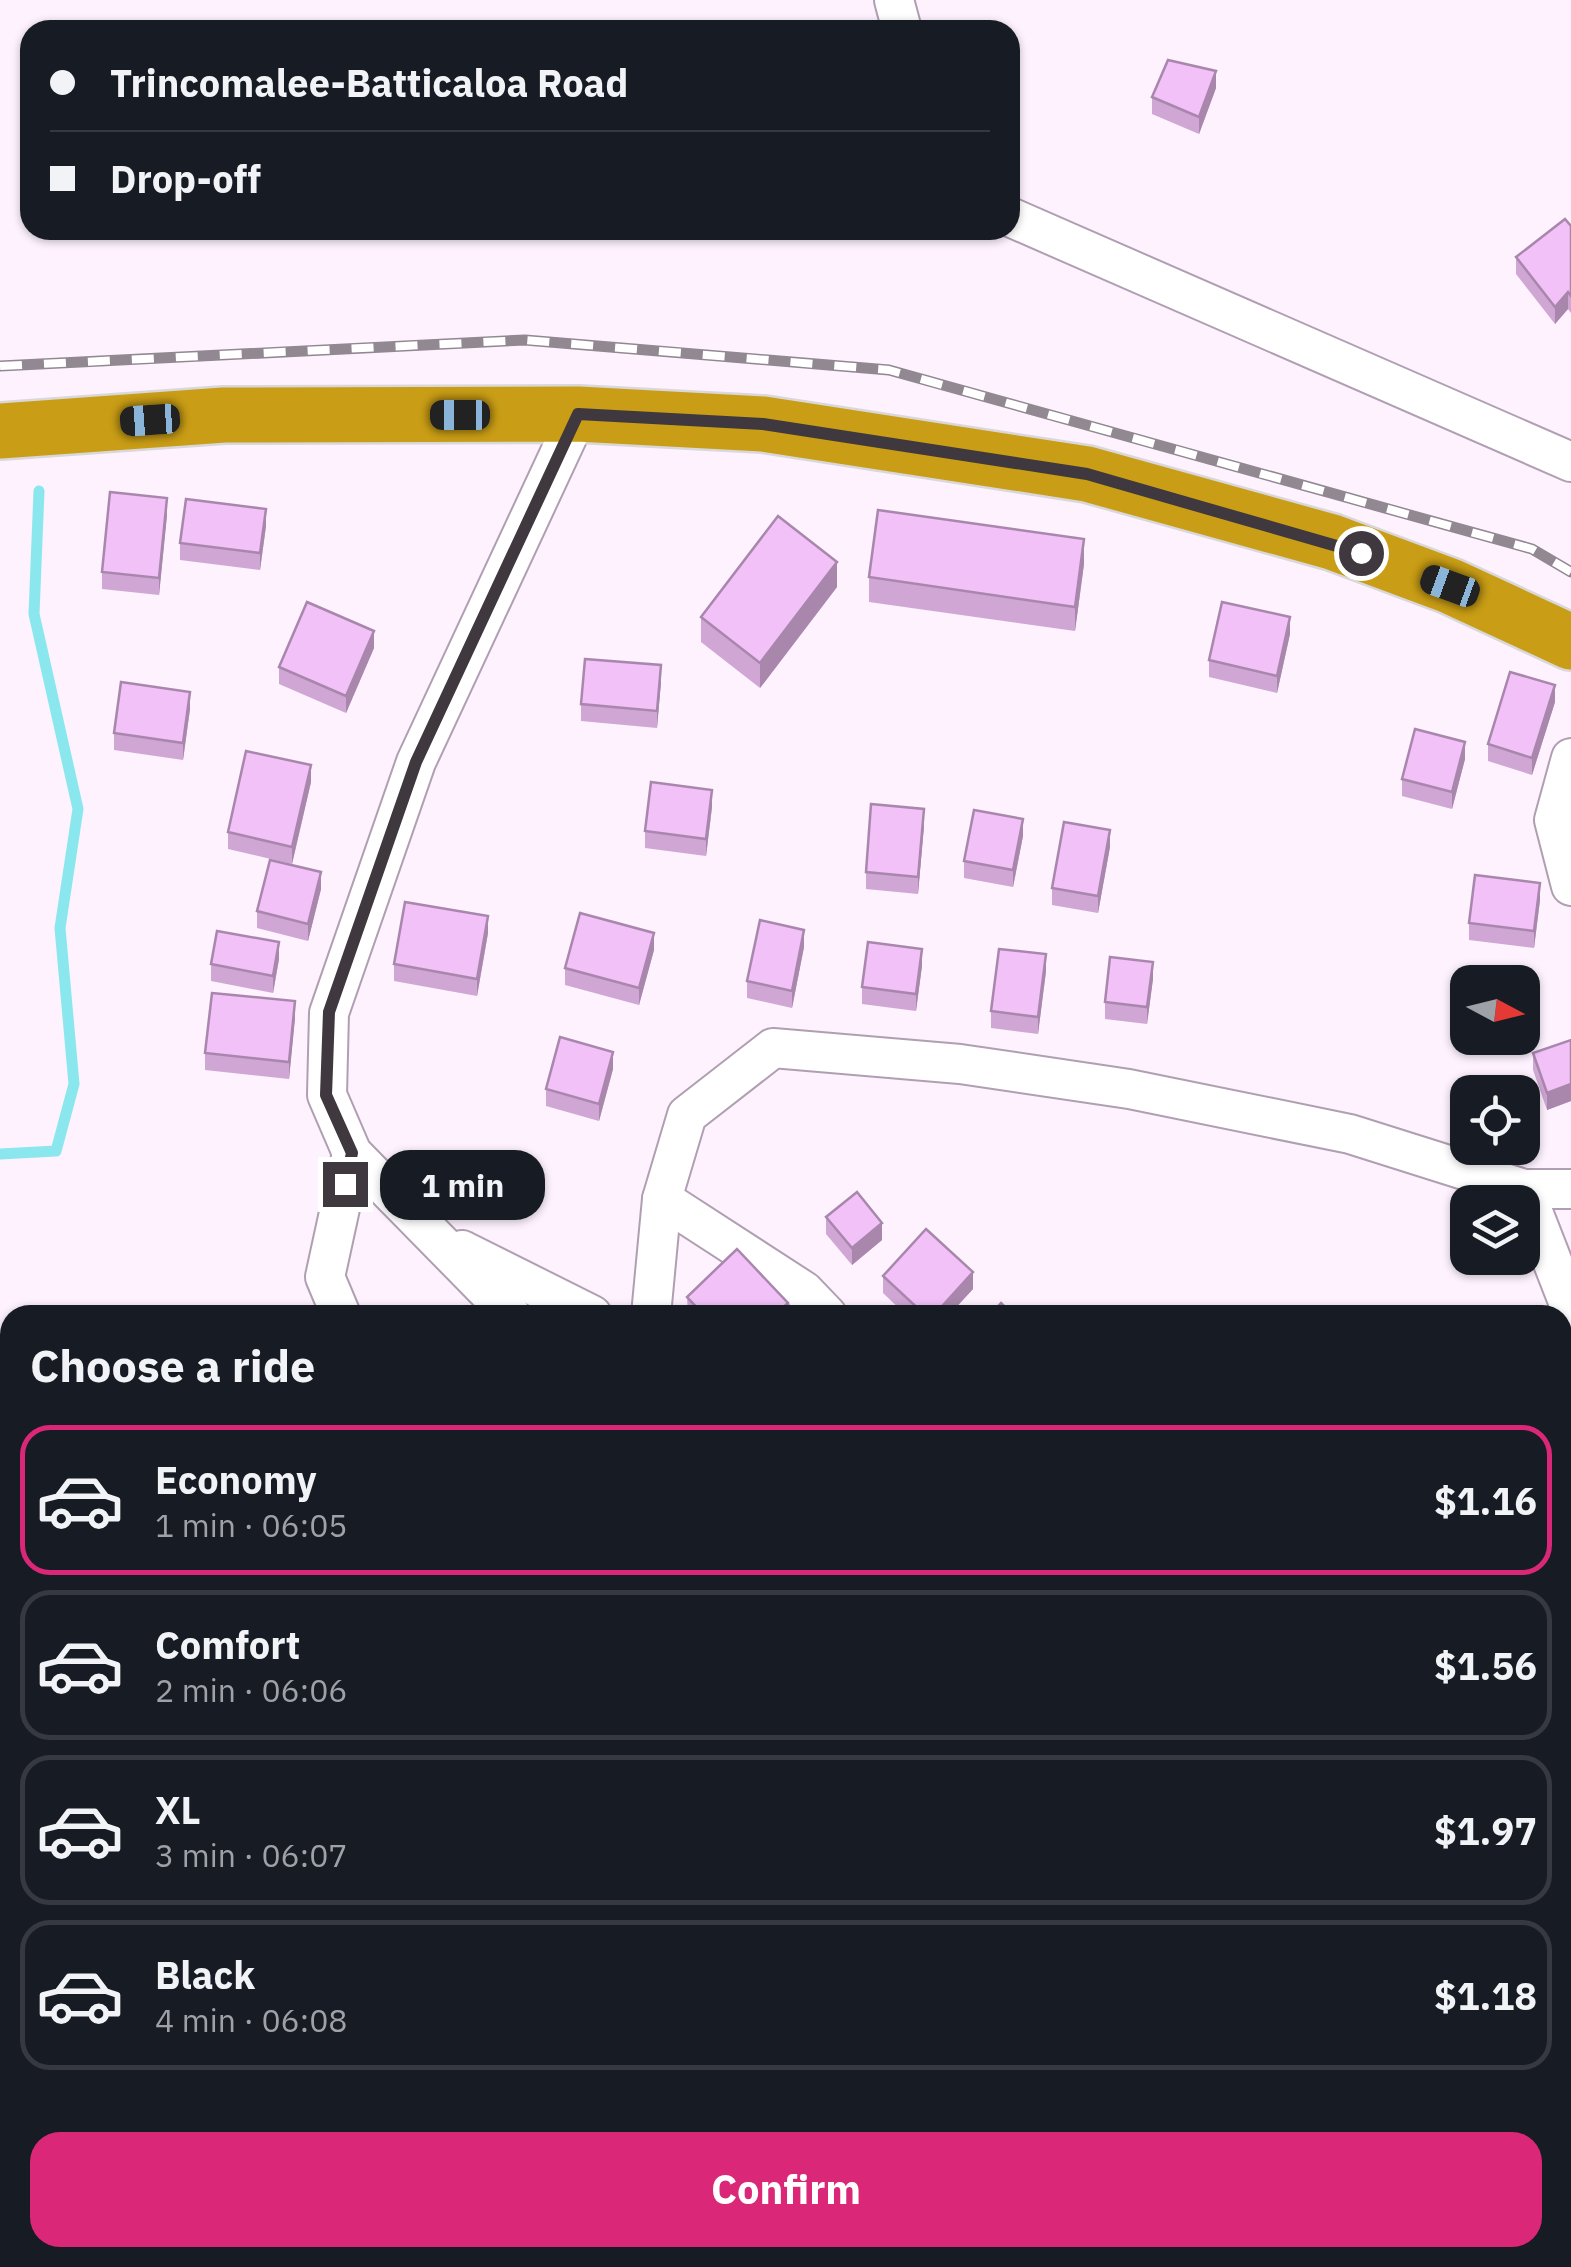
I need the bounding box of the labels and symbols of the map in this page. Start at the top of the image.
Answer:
car [430,400,490,430]
car [119,403,181,437]
route start [1339,531,1384,576]
car [1417,562,1483,610]
north arrow [1450,965,1540,1055]
callout: 1 min [380,1149,545,1219]
route end [323,1162,368,1207]

